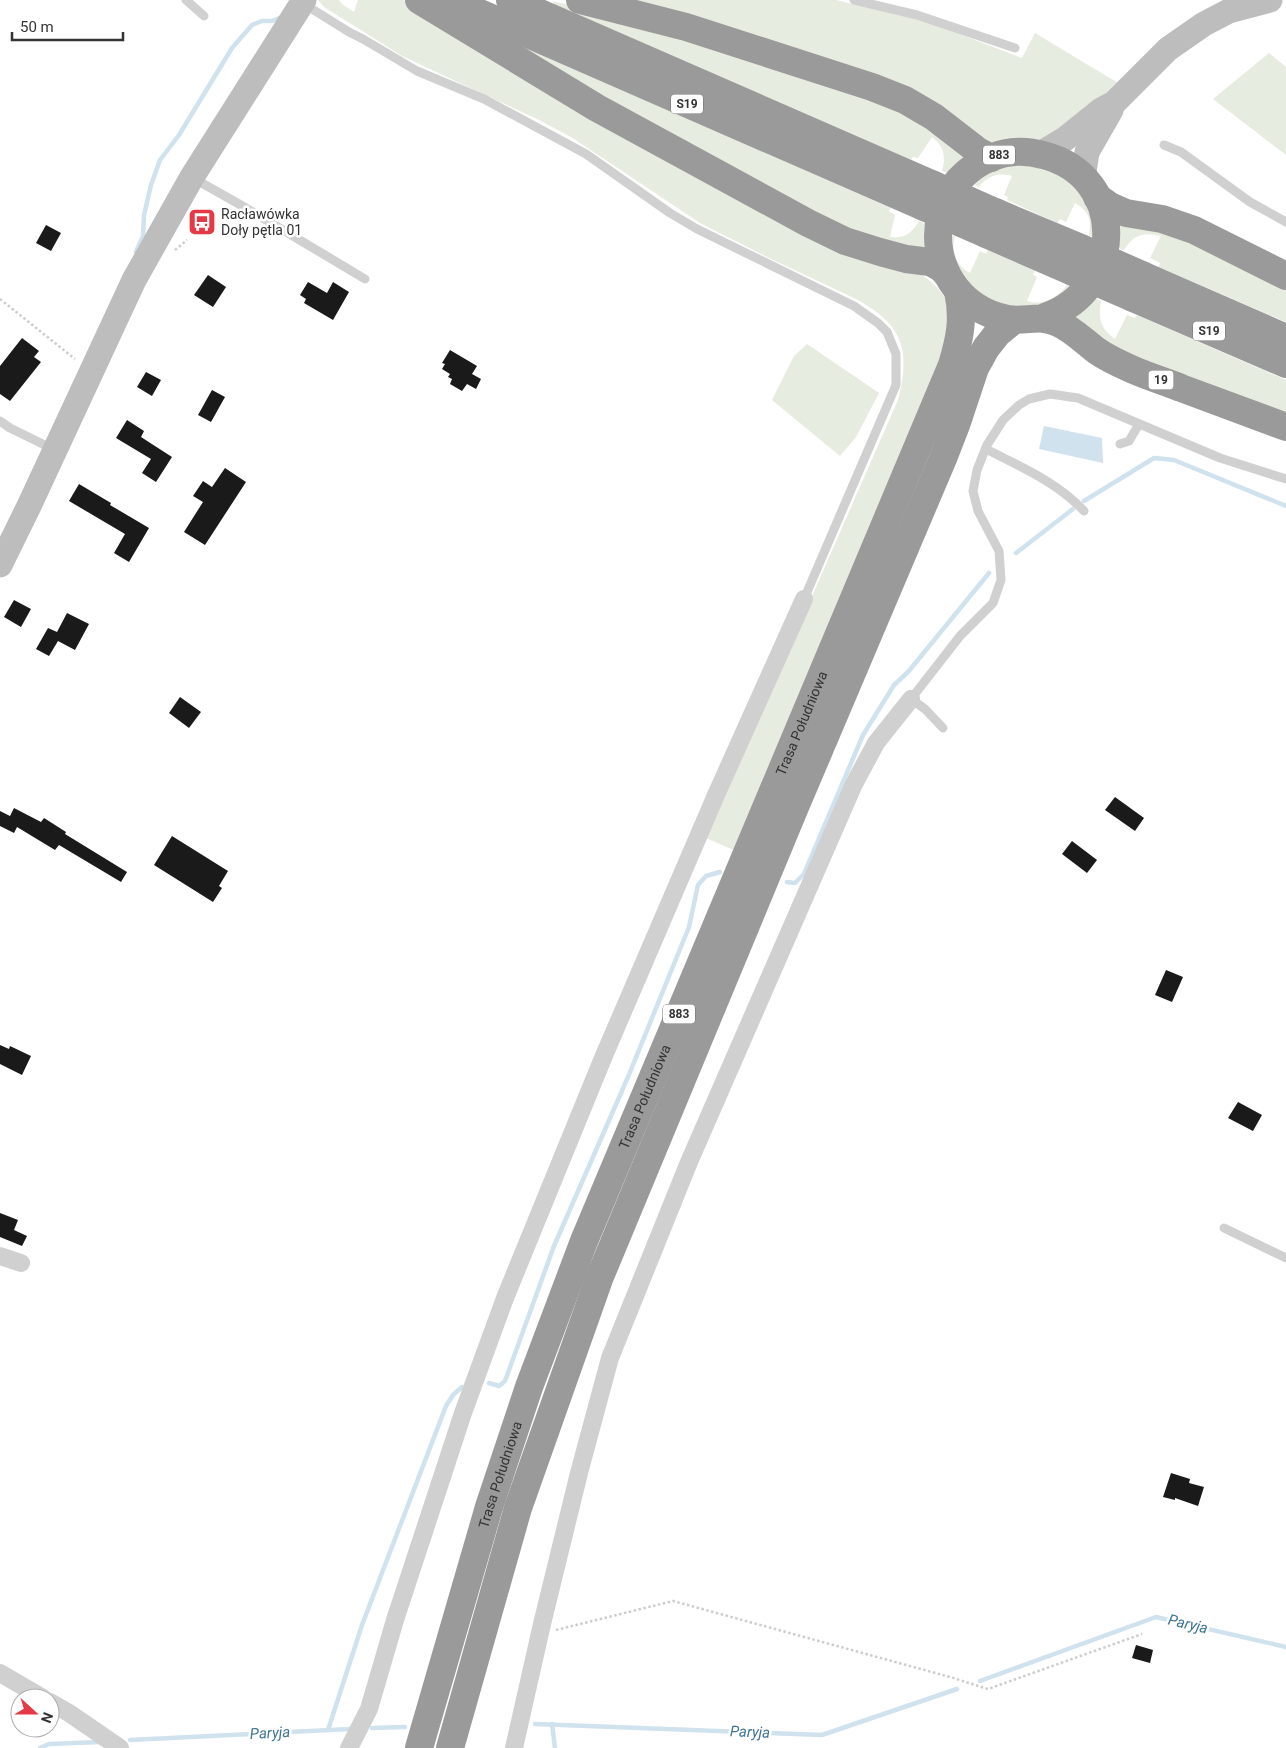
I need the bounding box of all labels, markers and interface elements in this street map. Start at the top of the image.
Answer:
scale bar [12,10,124,42]
text: 50 m [20,18,54,36]
road number: S19 [671,95,703,114]
road number: 883 [983,146,1015,164]
place label: Racławówka Doły pętla 01 [221,206,302,238]
bus stop icon: Racławówka Doły pętla 01 [187,207,217,237]
road number: S19 [1193,322,1225,341]
road number: 19 [1148,370,1174,390]
street label: Trasa Południowa [772,669,830,778]
road number: 883 [663,1004,695,1024]
street label: Trasa Południowa [616,1042,674,1151]
street label: Trasa Południowa [475,1419,525,1530]
water label: Paryja [1166,1611,1210,1637]
north arrow [10,1688,60,1738]
text: N [38,1710,56,1725]
water label: Paryja [730,1722,771,1742]
water label: Paryja [249,1723,291,1743]

